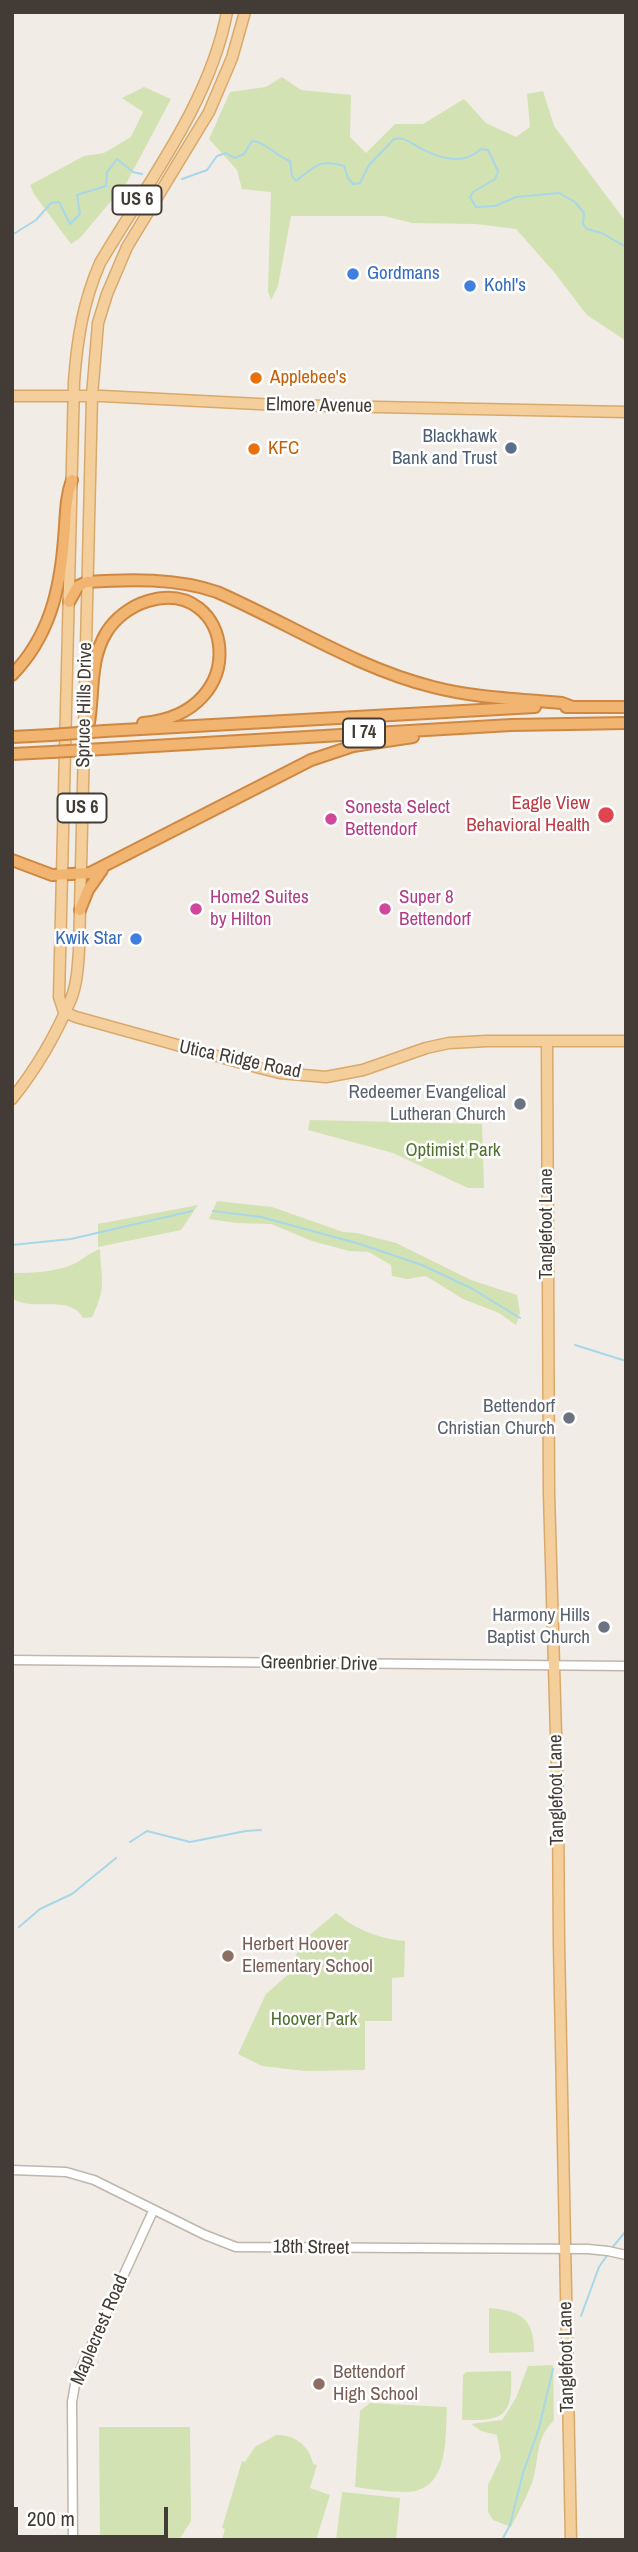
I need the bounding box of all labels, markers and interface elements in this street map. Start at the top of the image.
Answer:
road number: US 6 [113,186,162,215]
place label: Gordmans [367,263,440,285]
marker: Gordmans [345,266,361,282]
place label: Kohl's [484,275,526,297]
marker: Kohl's [462,278,478,294]
place label: Applebee's [270,367,347,389]
marker: Applebee's [248,370,264,386]
street label: Elmore Avenue [266,394,372,418]
place label: Blackhawk Bank and Trust [392,426,497,470]
place label: KFC [268,438,299,460]
marker: Blackhawk Bank and Trust [503,440,519,456]
marker: KFC [246,441,262,457]
street label: Spruce Hills Drive [73,642,97,768]
road number: I 74 [343,718,385,748]
place label: Eagle View Behavioral Health [466,793,590,837]
road number: US 6 [57,794,106,822]
place label: Sonesta Select Bettendorf [345,797,450,841]
marker: Eagle View Behavioral Health [596,805,616,825]
marker: Sonesta Select Bettendorf [323,811,339,827]
place label: Home2 Suites by Hilton [210,887,309,931]
place label: Super 8 Bettendorf [399,887,471,931]
marker: Home2 Suites by Hilton [188,901,204,917]
marker: Super 8 Bettendorf [377,901,393,917]
place label: Kwik Star [55,928,122,950]
marker: Kwik Star [128,931,144,947]
street label: Utica Ridge Road [177,1036,303,1084]
place label: Redeemer Evangelical Lutheran Church [348,1082,506,1126]
marker: Redeemer Evangelical Lutheran Church [512,1096,528,1112]
park label: Optimist Park [405,1140,501,1162]
street label: Tanglefoot Lane [536,1168,558,1280]
place label: Bettendorf Christian Church [437,1396,555,1440]
marker: Bettendorf Christian Church [561,1410,577,1426]
place label: Harmony Hills Baptist Church [487,1605,590,1649]
marker: Harmony Hills Baptist Church [596,1619,612,1635]
street label: Greenbrier Drive [260,1652,378,1676]
street label: Tanglefoot Lane [545,1734,569,1846]
place label: Herbert Hoover Elementary School [242,1934,373,1978]
marker: Herbert Hoover Elementary School [220,1948,236,1964]
park label: Hoover Park [271,2009,357,2031]
street label: 18th Street [273,2236,349,2260]
street label: Maplecrest Road [66,2271,134,2389]
street label: Tanglefoot Lane [555,2301,579,2413]
place label: Bettendorf High School [333,2362,418,2406]
marker: Bettendorf High School [311,2376,327,2392]
scale bar [18,2492,172,2536]
text: 200 m [27,2504,75,2533]

